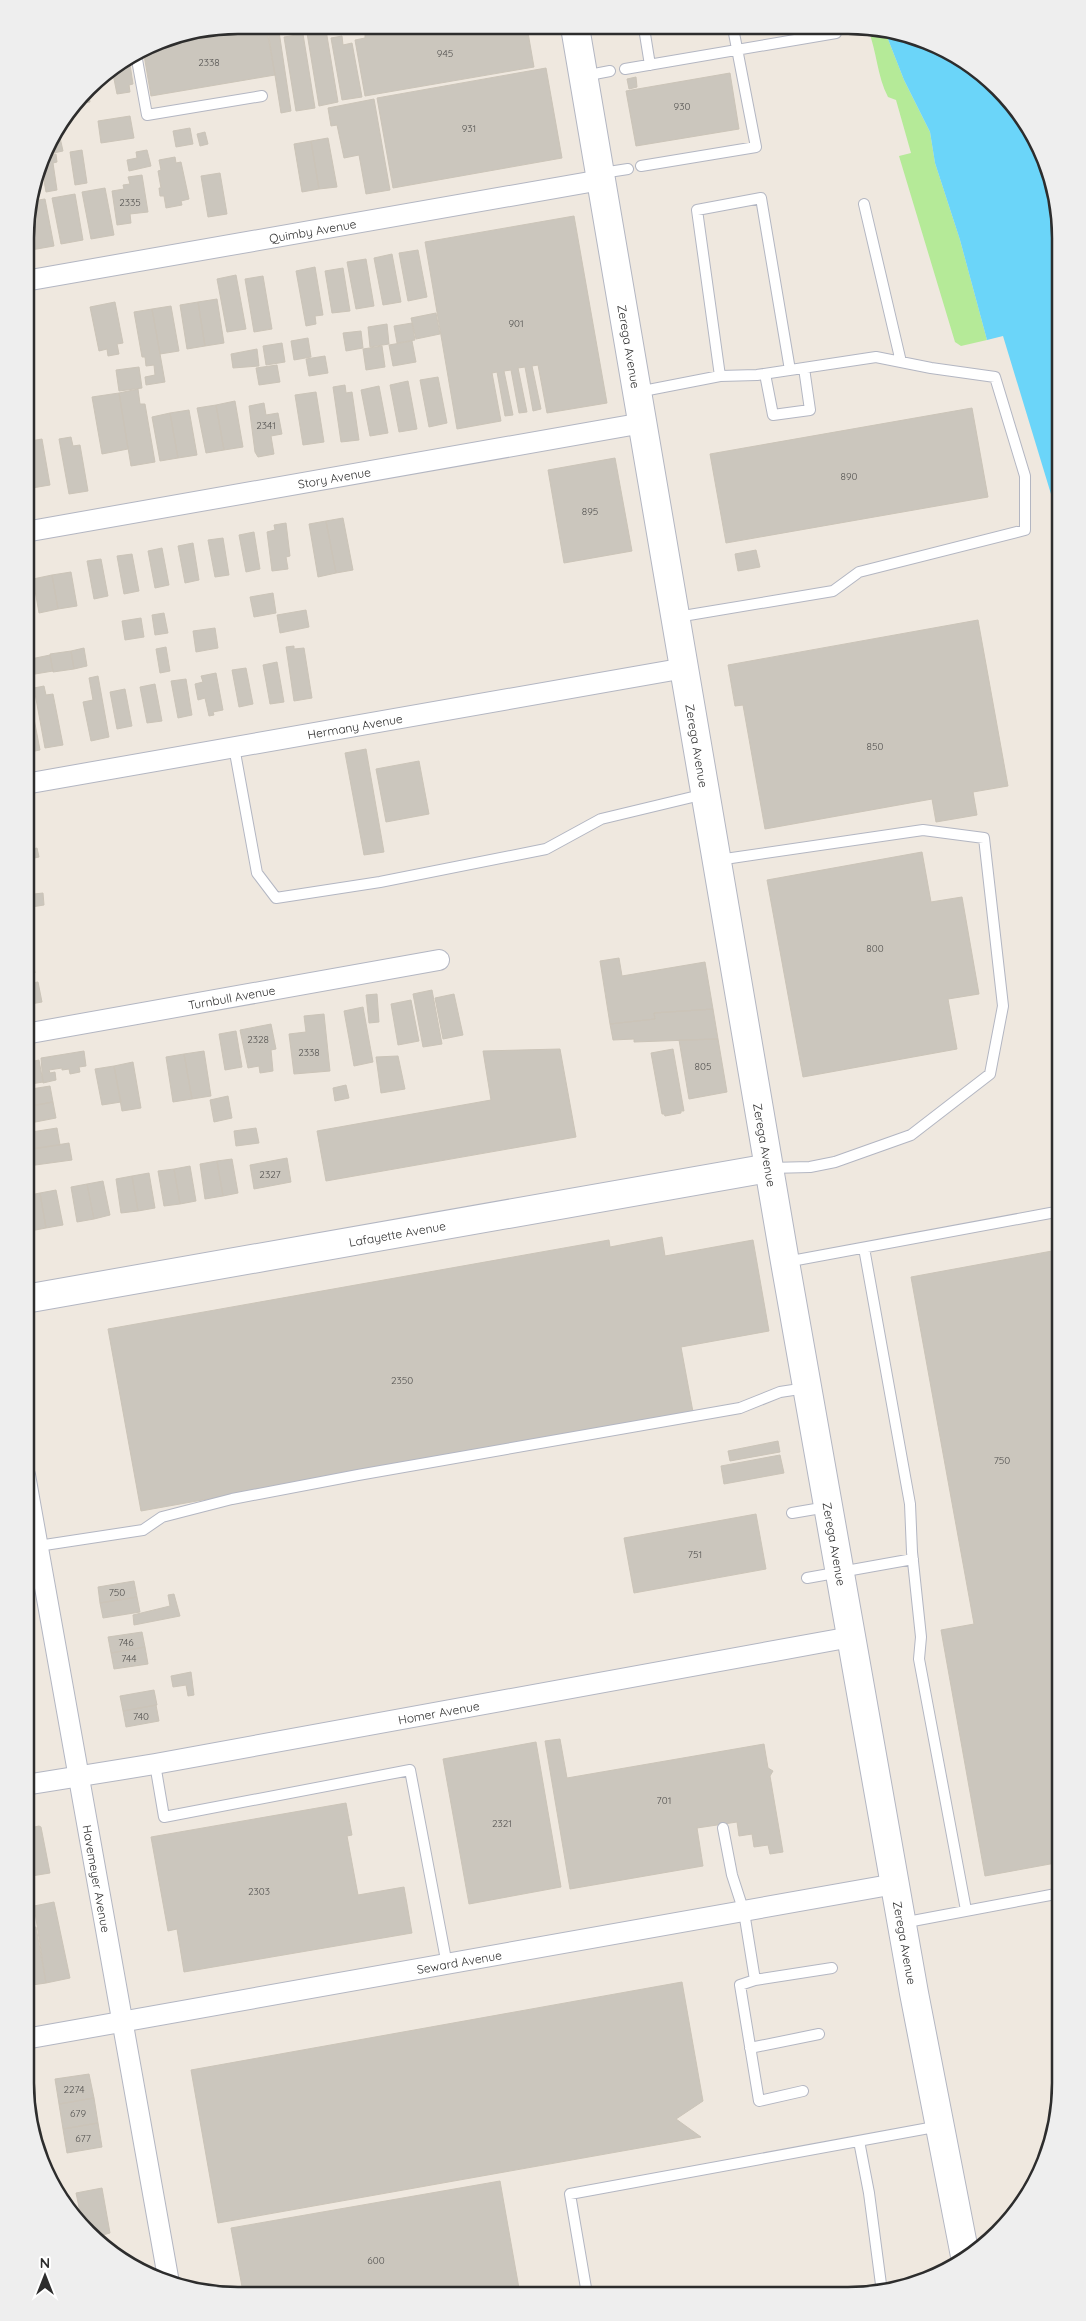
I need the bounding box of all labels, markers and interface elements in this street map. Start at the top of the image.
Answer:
house number: 945 [437,47,453,60]
house number: 2338 [198,56,220,69]
house number: 930 [674,100,690,113]
house number: 931 [462,122,476,135]
house number: 2335 [119,196,141,209]
street label: Quimby Avenue [268,216,358,246]
street label: Zerega Avenue [615,303,644,390]
house number: 901 [508,317,524,330]
house number: 2341 [256,419,276,432]
street label: Story Avenue [297,464,372,491]
house number: 890 [841,470,858,483]
house number: 895 [582,505,598,518]
street label: Zerega Avenue [683,703,712,789]
street label: Hermany Avenue [306,710,404,742]
house number: 850 [867,740,883,753]
house number: 800 [866,942,884,955]
street label: Turnbull Avenue [187,982,277,1012]
house number: 2328 [247,1033,269,1046]
house number: 2338 [298,1046,320,1059]
house number: 805 [695,1060,711,1073]
street label: Zerega Avenue [751,1102,780,1188]
house number: 2327 [259,1168,281,1181]
street label: Lafayette Avenue [348,1218,447,1249]
house number: 2350 [391,1374,413,1387]
house number: 750 [994,1454,1010,1467]
street label: Zerega Avenue [820,1501,850,1587]
house number: 751 [688,1548,702,1561]
house number: 750 [109,1586,125,1599]
house number: 746 [118,1636,134,1649]
house number: 744 [121,1652,137,1665]
street label: Homer Avenue [397,1697,481,1727]
house number: 740 [133,1710,149,1723]
house number: 701 [657,1794,671,1807]
house number: 2321 [492,1817,512,1830]
street label: Havemeyer Avenue [80,1824,114,1934]
house number: 2303 [248,1885,270,1898]
street label: Zerega Avenue [890,1900,920,1986]
street label: Seward Avenue [416,1947,503,1977]
house number: 2274 [64,2083,84,2096]
house number: 679 [70,2107,86,2120]
house number: 677 [75,2132,91,2145]
north arrow [20,2251,70,2301]
text: N [40,2254,50,2272]
house number: 600 [367,2254,385,2267]

